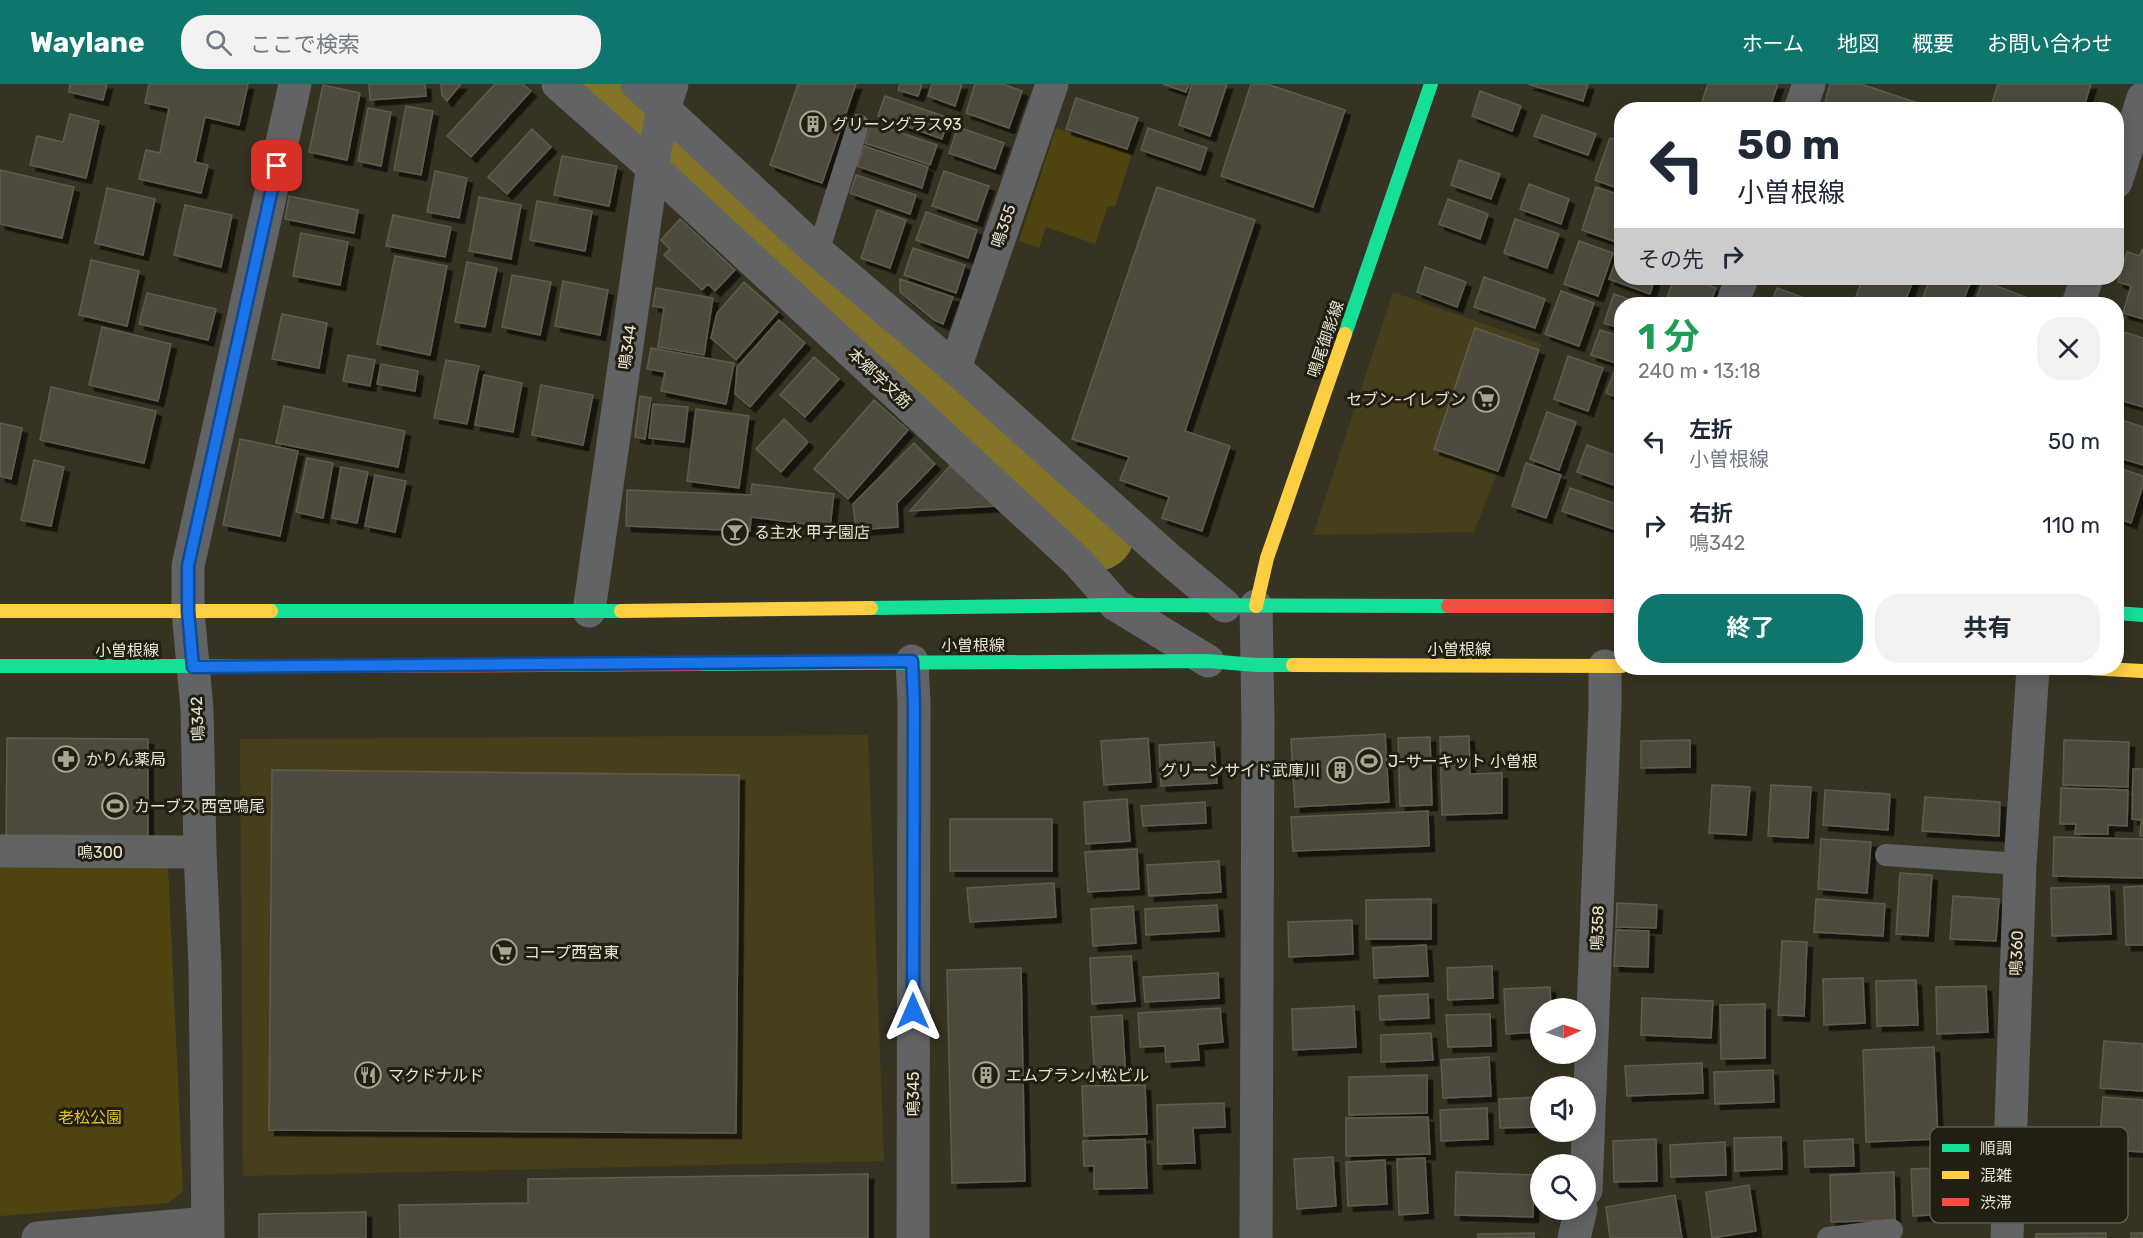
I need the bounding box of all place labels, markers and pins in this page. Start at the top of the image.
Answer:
building icon: グリーングラス93 [798,109,828,139]
place label: グリーングラス93 [832,115,962,134]
pin [251,140,302,191]
supermarket icon: セブン-イレブン [1471,384,1501,414]
place label: セブン-イレブン [1346,390,1466,409]
bar icon: る主水 甲子園店 [720,517,750,547]
place label: る主水 甲子園店 [754,523,870,542]
pharmacy icon: かりん薬局 [51,744,81,774]
sports icon: J-サーキット 小曽根 [1354,746,1384,776]
place label: かりん薬局 [86,750,166,769]
place label: J-サーキット 小曽根 [1388,752,1538,771]
building icon: グリーンサイド武庫川 [1325,755,1355,785]
place label: グリーンサイド武庫川 [1161,761,1320,780]
sports icon: カーブス 西宮鳴尾 [100,791,130,821]
place label: カーブス 西宮鳴尾 [134,797,265,816]
supermarket icon: コープ西宮東 [489,937,519,967]
place label: コープ西宮東 [524,943,619,962]
restaurant icon: マクドナルド [353,1060,383,1090]
building icon: エムプラン小松ビル [971,1060,1001,1090]
place label: マクドナルド [388,1066,484,1085]
place label: エムプラン小松ビル [1006,1066,1149,1085]

